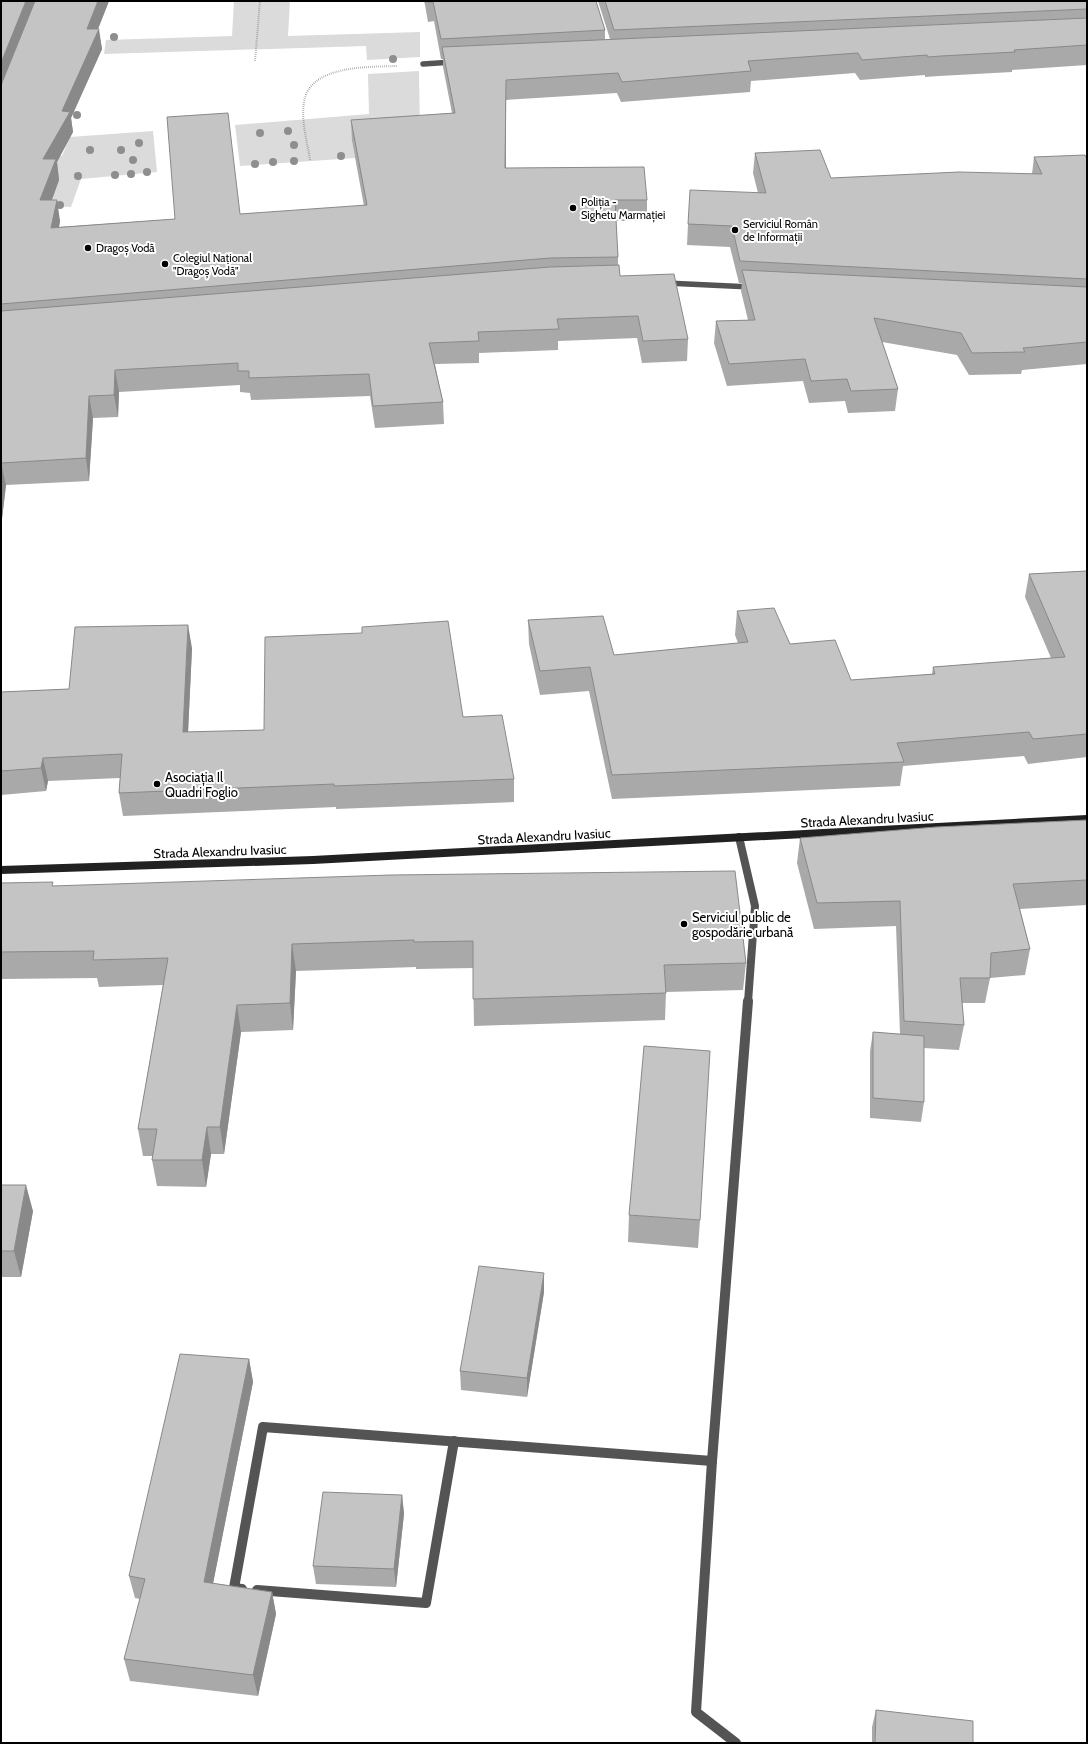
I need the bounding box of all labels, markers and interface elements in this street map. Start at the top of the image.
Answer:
place label: Poliția - Sighetu Marmației [581,195,665,223]
marker: Poliția - Sighetu Marmației [568,203,578,213]
place label: Serviciul Român de Informații [743,217,818,245]
marker: Serviciul Român de Informații [730,225,740,235]
place label: Dragoș Vodă [96,241,155,256]
marker: Dragoș Vodă [83,243,93,253]
place label: Colegiul Național "Dragoș Vodă" [173,251,252,279]
marker: Colegiul Național "Dragoș Vodă" [160,259,170,269]
place label: Asociația Il Quadri Foglio [165,769,238,800]
marker: Asociația Il Quadri Foglio [152,779,162,789]
street label: Strada Alexandru Ivasiuc [800,808,934,830]
street label: Strada Alexandru Ivasiuc [477,825,611,847]
street label: Strada Alexandru Ivasiuc [153,841,287,861]
place label: Serviciul public de gospodărie urbană [692,909,794,940]
marker: Serviciul public de gospodărie urbană [679,919,689,929]

